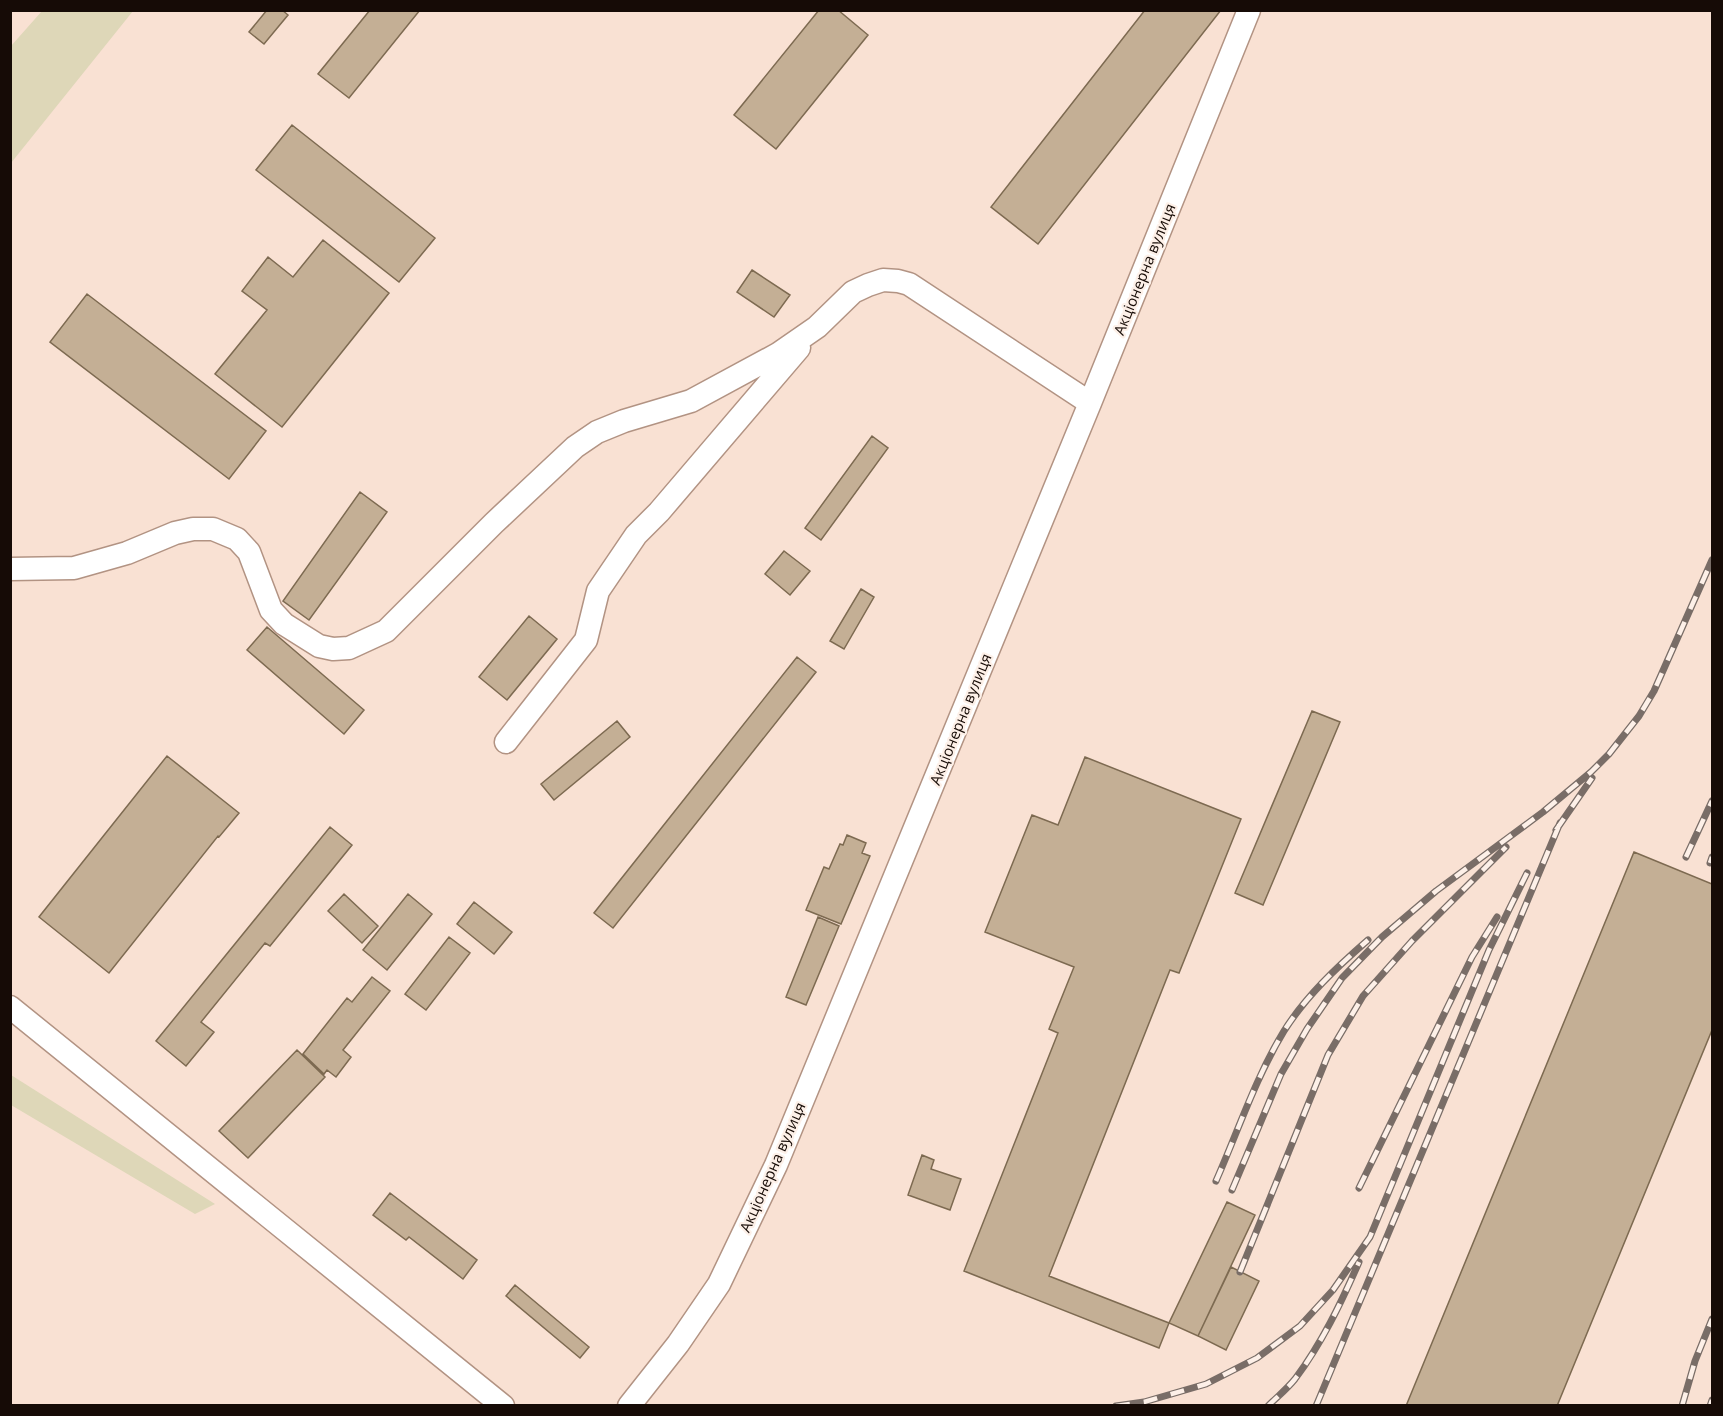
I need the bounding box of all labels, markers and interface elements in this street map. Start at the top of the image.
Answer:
street label: Акціонерна вулиця [1108,200,1180,338]
street label: Акціонерна вулиця [924,650,996,788]
street label: Акціонерна вулиця [734,1099,810,1235]

